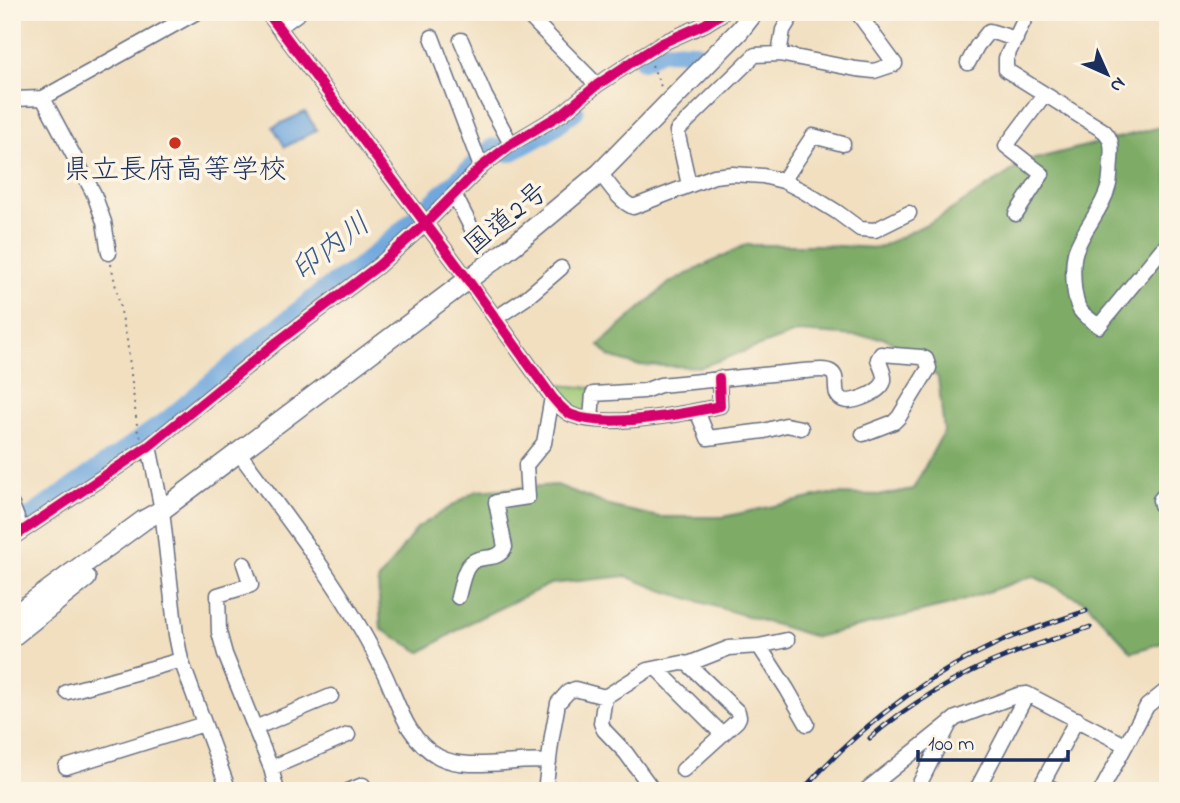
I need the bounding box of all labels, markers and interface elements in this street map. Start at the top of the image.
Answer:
north arrow [1072,38,1142,108]
text: N [1103,70,1131,98]
marker: 県立長府高等学校 [167,135,183,151]
place label: 県立長府高等学校 [63,151,287,192]
street label: 国道2号 [456,173,558,267]
water label: 印内川 [283,204,381,294]
scale bar [918,719,1068,763]
text: 100 m [928,730,974,760]

